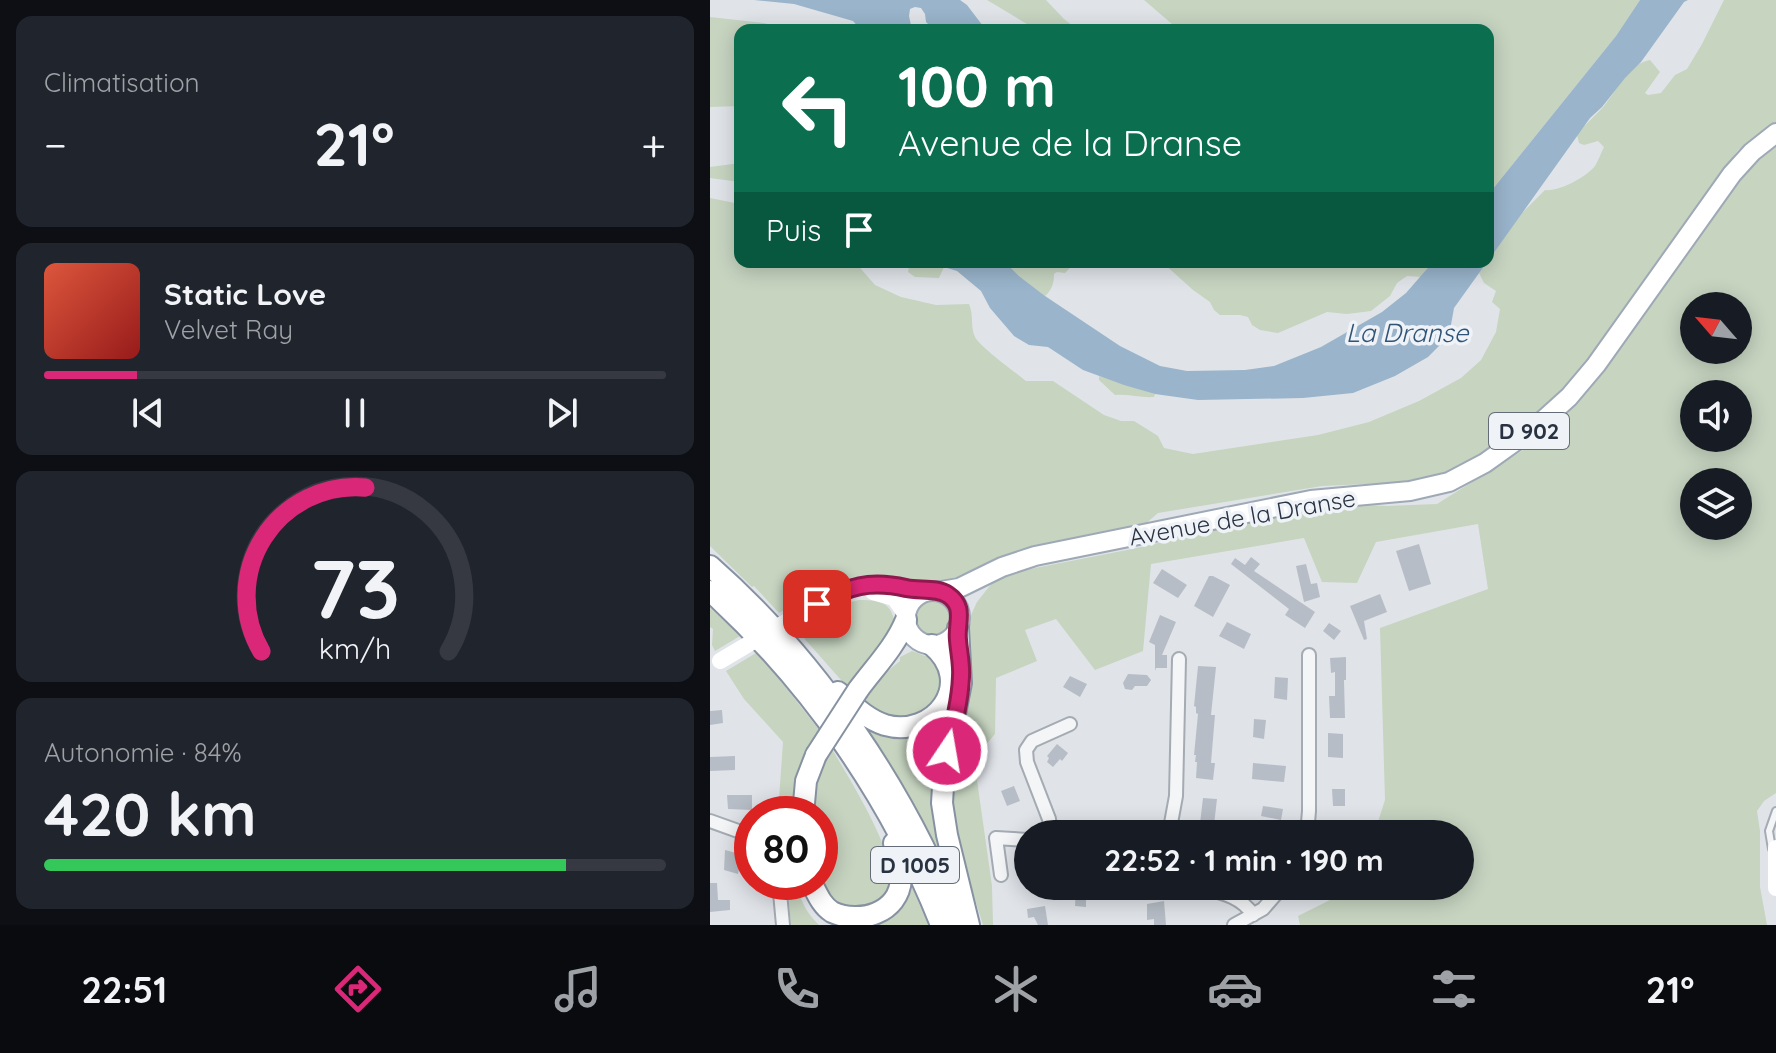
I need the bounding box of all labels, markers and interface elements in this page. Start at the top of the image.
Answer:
text: 100 m [898,51,1056,121]
icon: left [766,56,870,160]
text: Climatisation [44,66,200,99]
text: 21° [314,106,395,181]
text: − [44,117,67,172]
text: + [641,117,666,172]
text: Avenue de la Dranse [898,120,1242,165]
icon: arrive [837,208,881,252]
text: Puis [766,211,821,249]
text: Static Love [164,275,326,313]
north arrow [1680,292,1752,364]
map controls [1680,292,1752,540]
text: Velvet Ray [164,313,293,346]
water label: La Dranse [1346,316,1470,349]
button: sound [1680,380,1752,452]
icon: previous [126,391,170,435]
icon: pause [333,391,377,435]
icon: next [540,391,584,435]
road number: D 902 [1489,413,1569,449]
button: layers [1680,468,1752,540]
street label: Avenue de la Dranse [1126,482,1358,552]
text: 73 [310,535,400,639]
pin [783,570,851,638]
icon: arrive [795,582,839,626]
text: km/h [319,630,391,666]
position arrow [905,709,989,793]
text: Autonomie · 84% [44,736,242,769]
text: 420 km [44,776,257,851]
speed limit sign: 80 [734,796,838,900]
text: 22:52 · 1 min · 190 m [1104,841,1384,879]
road number: D 1005 [871,847,959,883]
icon: directions [330,961,386,1017]
icon: music [550,961,606,1017]
icon: phone [769,961,825,1017]
icon: climate [988,961,1044,1017]
icon: car [1207,961,1263,1017]
icon: filters [1426,961,1482,1017]
text: 22:51 [82,967,167,1012]
text: 21° [1646,967,1694,1012]

